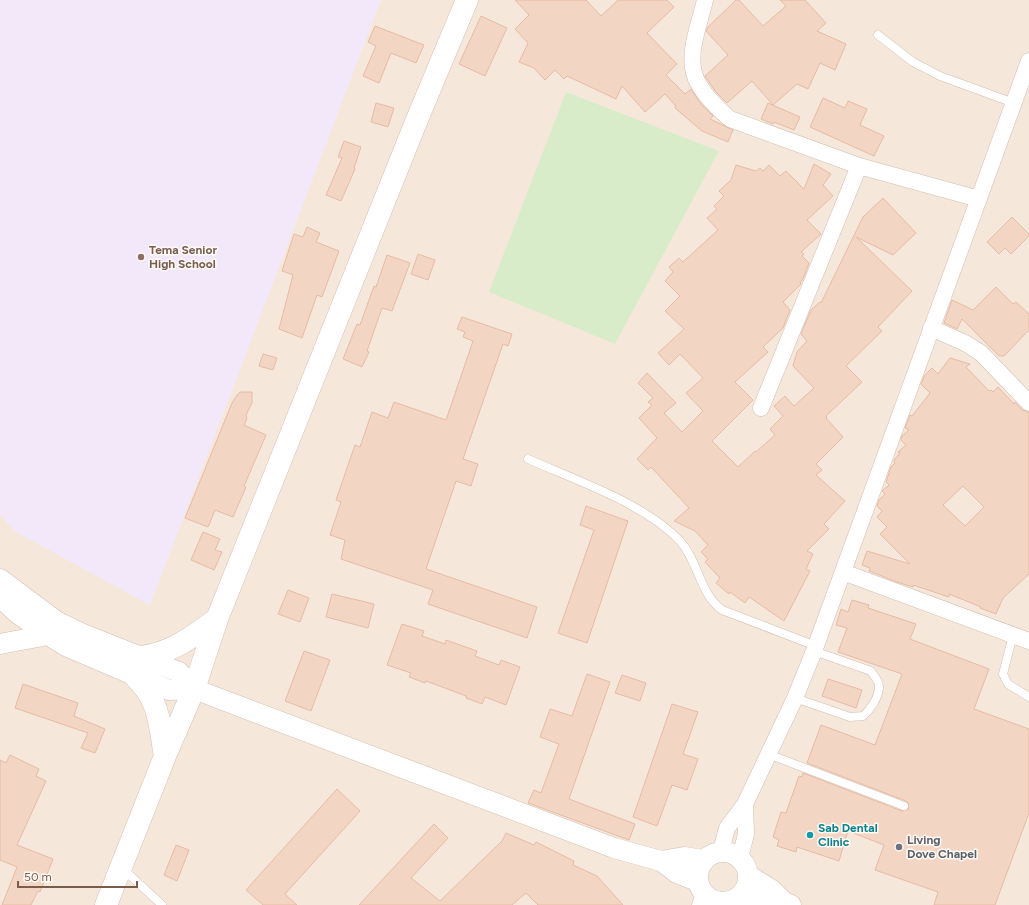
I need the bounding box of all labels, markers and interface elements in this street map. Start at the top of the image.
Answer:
place label: Tema Senior High School [149,243,217,271]
marker: Tema Senior High School [136,252,146,262]
place label: Sab Dental Clinic [818,821,878,849]
marker: Sab Dental Clinic [805,830,815,840]
place label: Living Dove Chapel [907,833,977,861]
marker: Living Dove Chapel [894,842,904,852]
scale bar [18,863,137,889]
text: 50 m [24,870,52,884]

